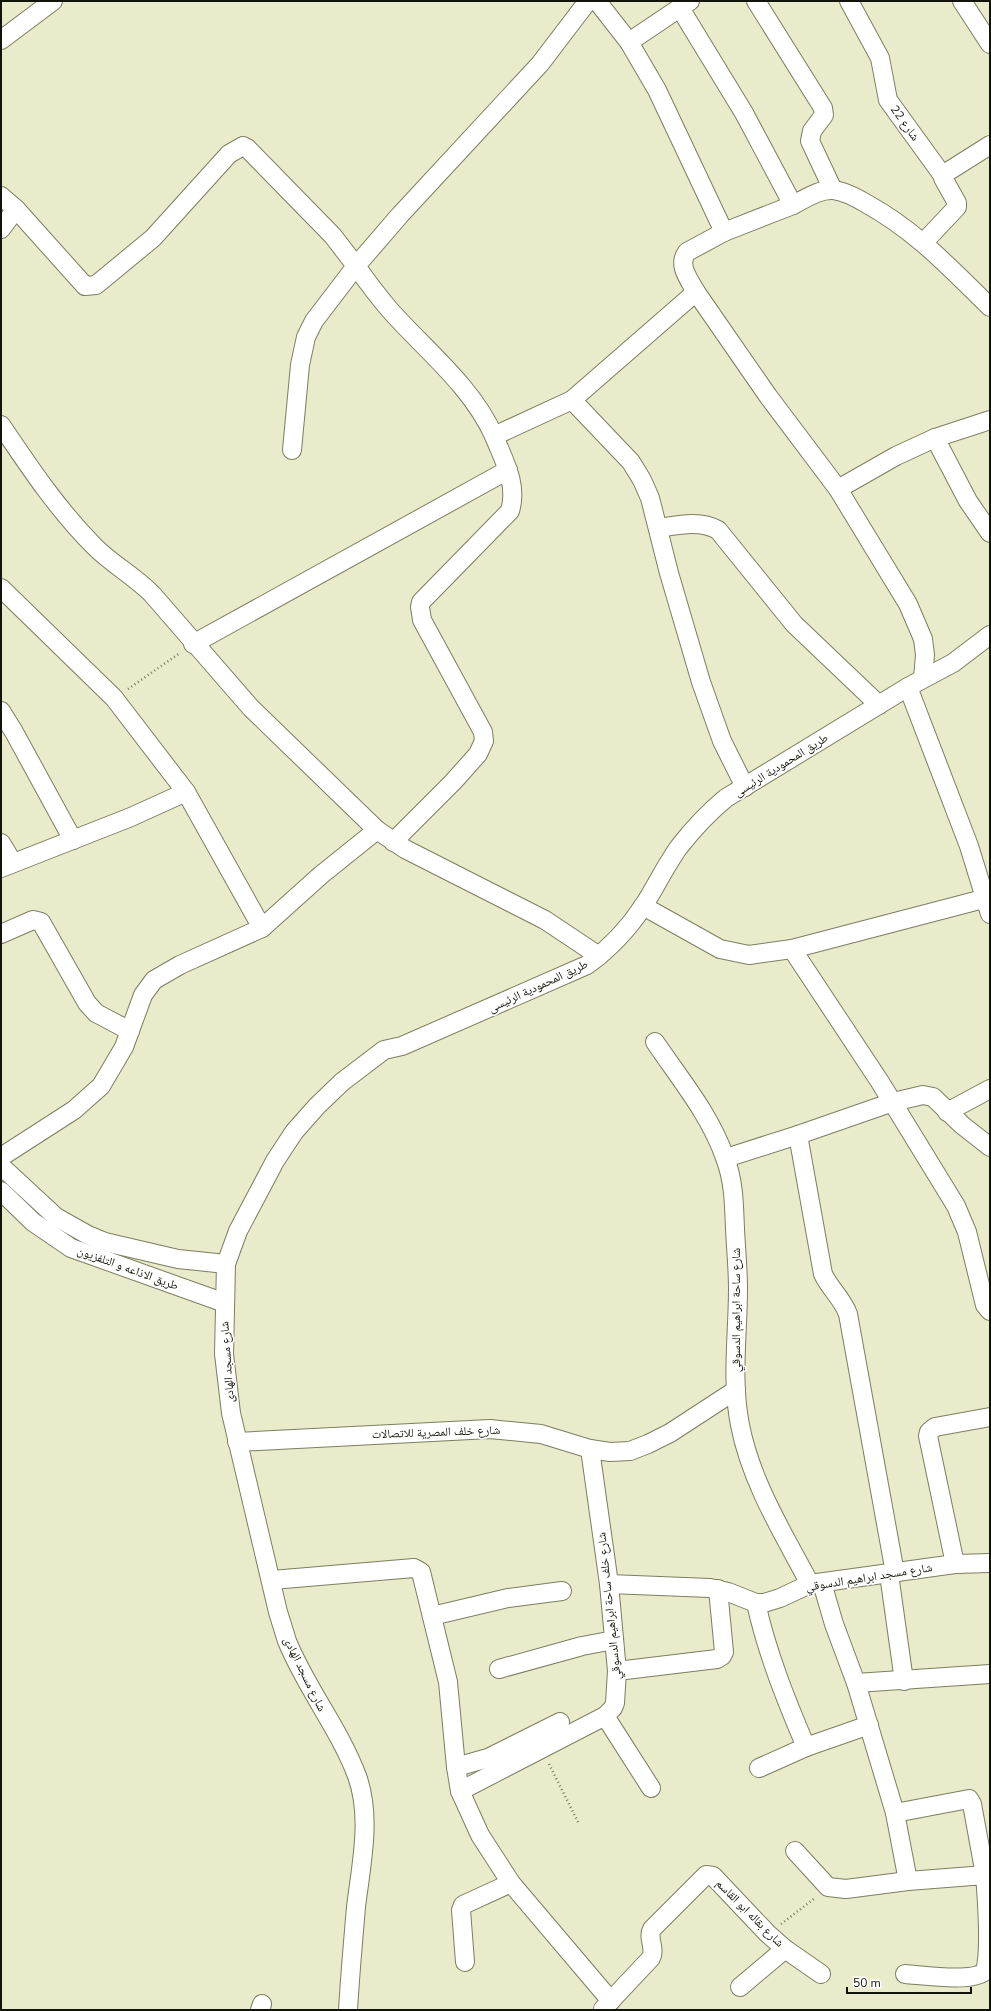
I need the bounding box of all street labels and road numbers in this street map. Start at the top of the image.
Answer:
street label: شارع 22 [887,102,923,144]
street label: طريق المحمودية الرئيسى [731,729,831,800]
street label: طريق المحمودية الرئيسى [486,956,591,1016]
street label: طريق الاذاعه و التلفزيون [75,1242,181,1294]
street label: شارع ساحة ابراهيم الدسوقي [728,1248,746,1372]
street label: شارع مسجد الهادى [216,1321,238,1403]
street label: شارع خلف المصرية للاتصالات [372,1422,501,1442]
street label: شارع خلف ساحة ابراهيم الدسوقي [593,1531,627,1680]
street label: شارع مسجد ابراهيم الدسوقي [805,1559,934,1597]
street label: شارع مسجد الهادى [280,1634,330,1714]
street label: شارع بقاله ابو القاسم [712,1875,788,1951]

